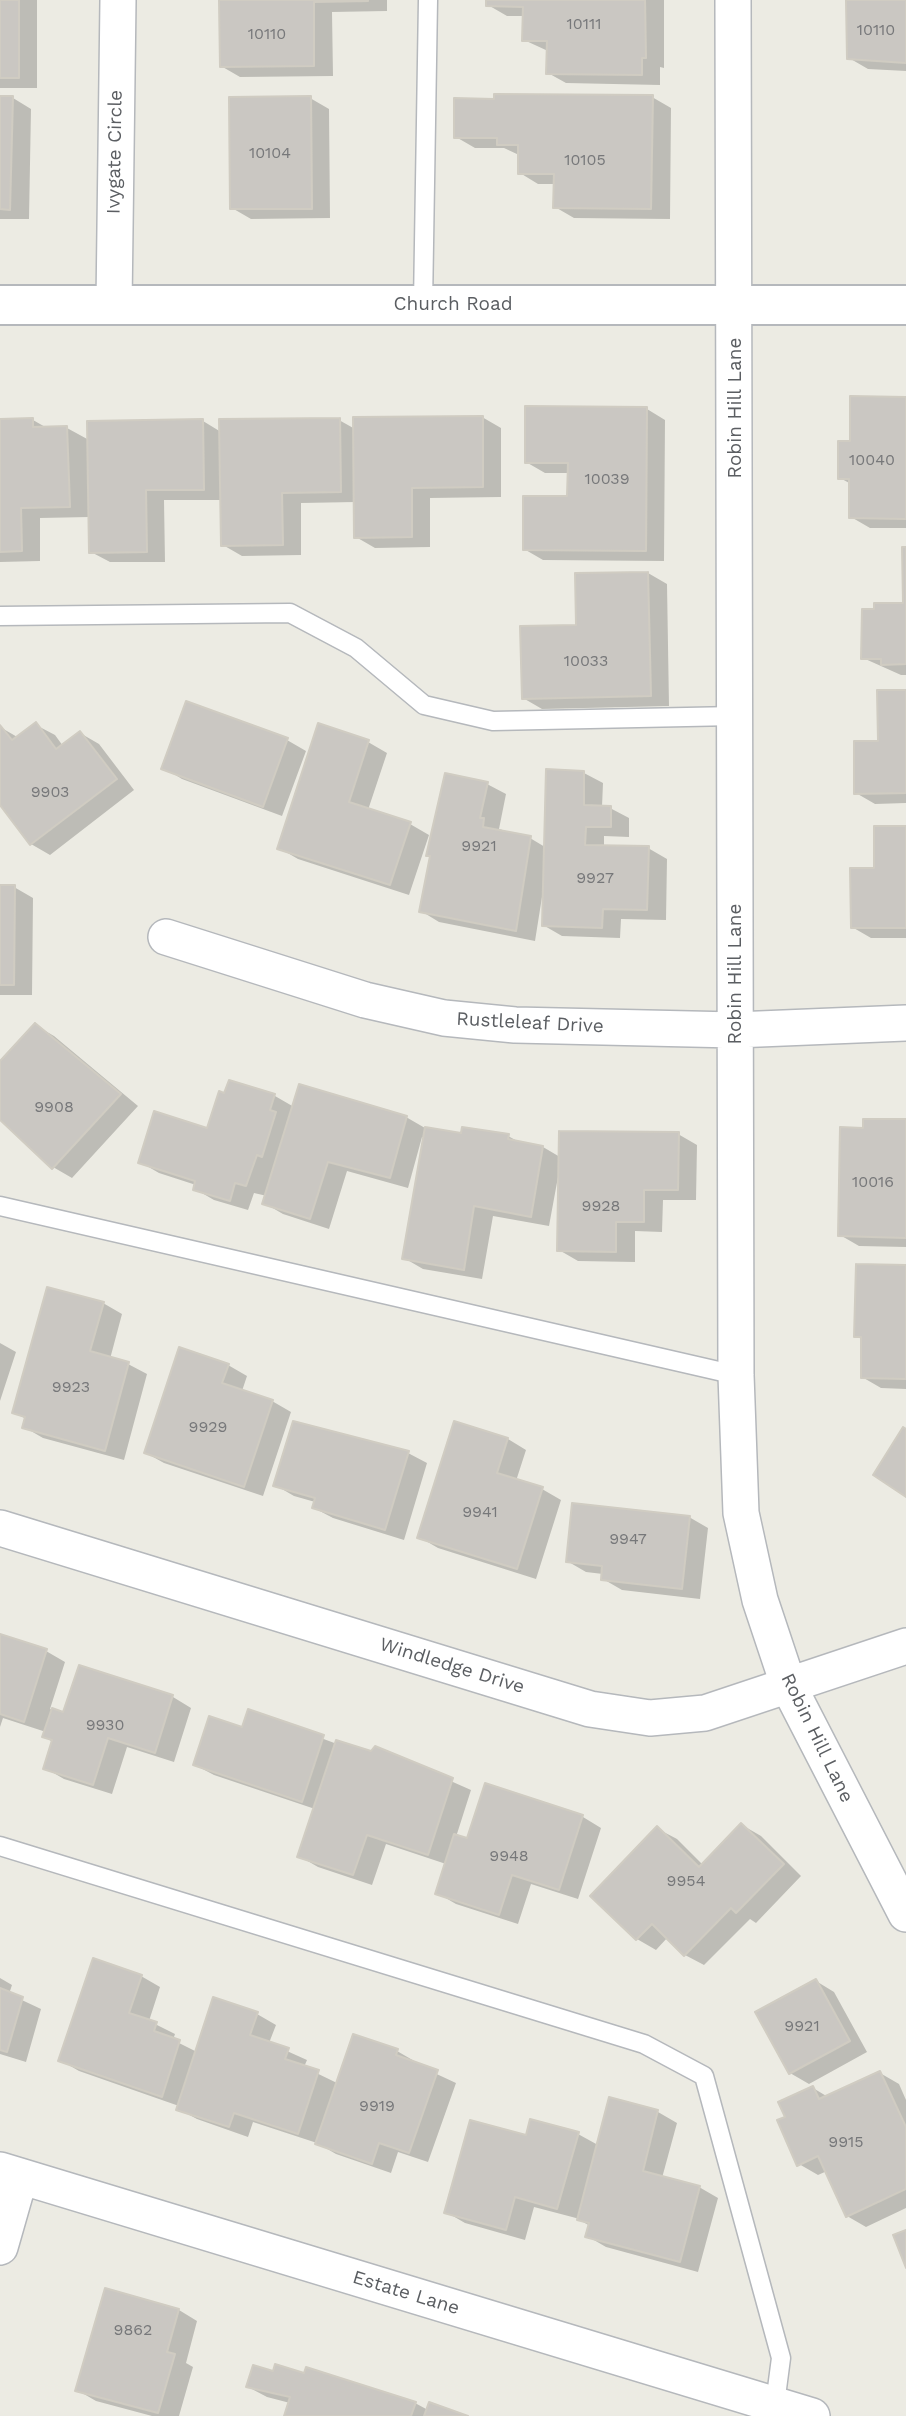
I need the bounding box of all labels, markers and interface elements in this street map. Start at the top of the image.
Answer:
house number: 10111 [567,14,601,34]
house number: 10110 [857,20,895,40]
house number: 10110 [248,24,286,44]
street label: Ivygate Circle [103,90,127,214]
house number: 10104 [249,143,291,163]
house number: 10105 [564,150,606,170]
street label: Church Road [393,293,513,315]
street label: Robin Hill Lane [724,338,746,478]
house number: 10040 [849,450,895,470]
house number: 10039 [584,469,630,489]
house number: 10033 [564,651,608,671]
house number: 9903 [31,782,69,802]
house number: 9921 [461,836,497,856]
house number: 9927 [576,868,614,888]
street label: Robin Hill Lane [724,904,746,1044]
street label: Rustleleaf Drive [456,1008,604,1038]
house number: 9908 [34,1097,74,1117]
house number: 10016 [852,1172,894,1192]
house number: 9928 [582,1196,620,1216]
house number: 9923 [52,1377,90,1397]
house number: 9929 [189,1417,227,1437]
house number: 9941 [462,1502,498,1522]
house number: 9947 [609,1529,647,1549]
street label: Windledge Drive [377,1633,527,1699]
street label: Robin Hill Lane [776,1670,858,1806]
house number: 9930 [86,1715,124,1735]
house number: 9948 [489,1846,529,1866]
house number: 9954 [667,1871,705,1891]
house number: 9921 [784,2016,820,2036]
house number: 9919 [359,2096,395,2116]
house number: 9915 [828,2132,864,2152]
street label: Estate Lane [350,2266,462,2320]
house number: 9862 [114,2320,152,2340]

